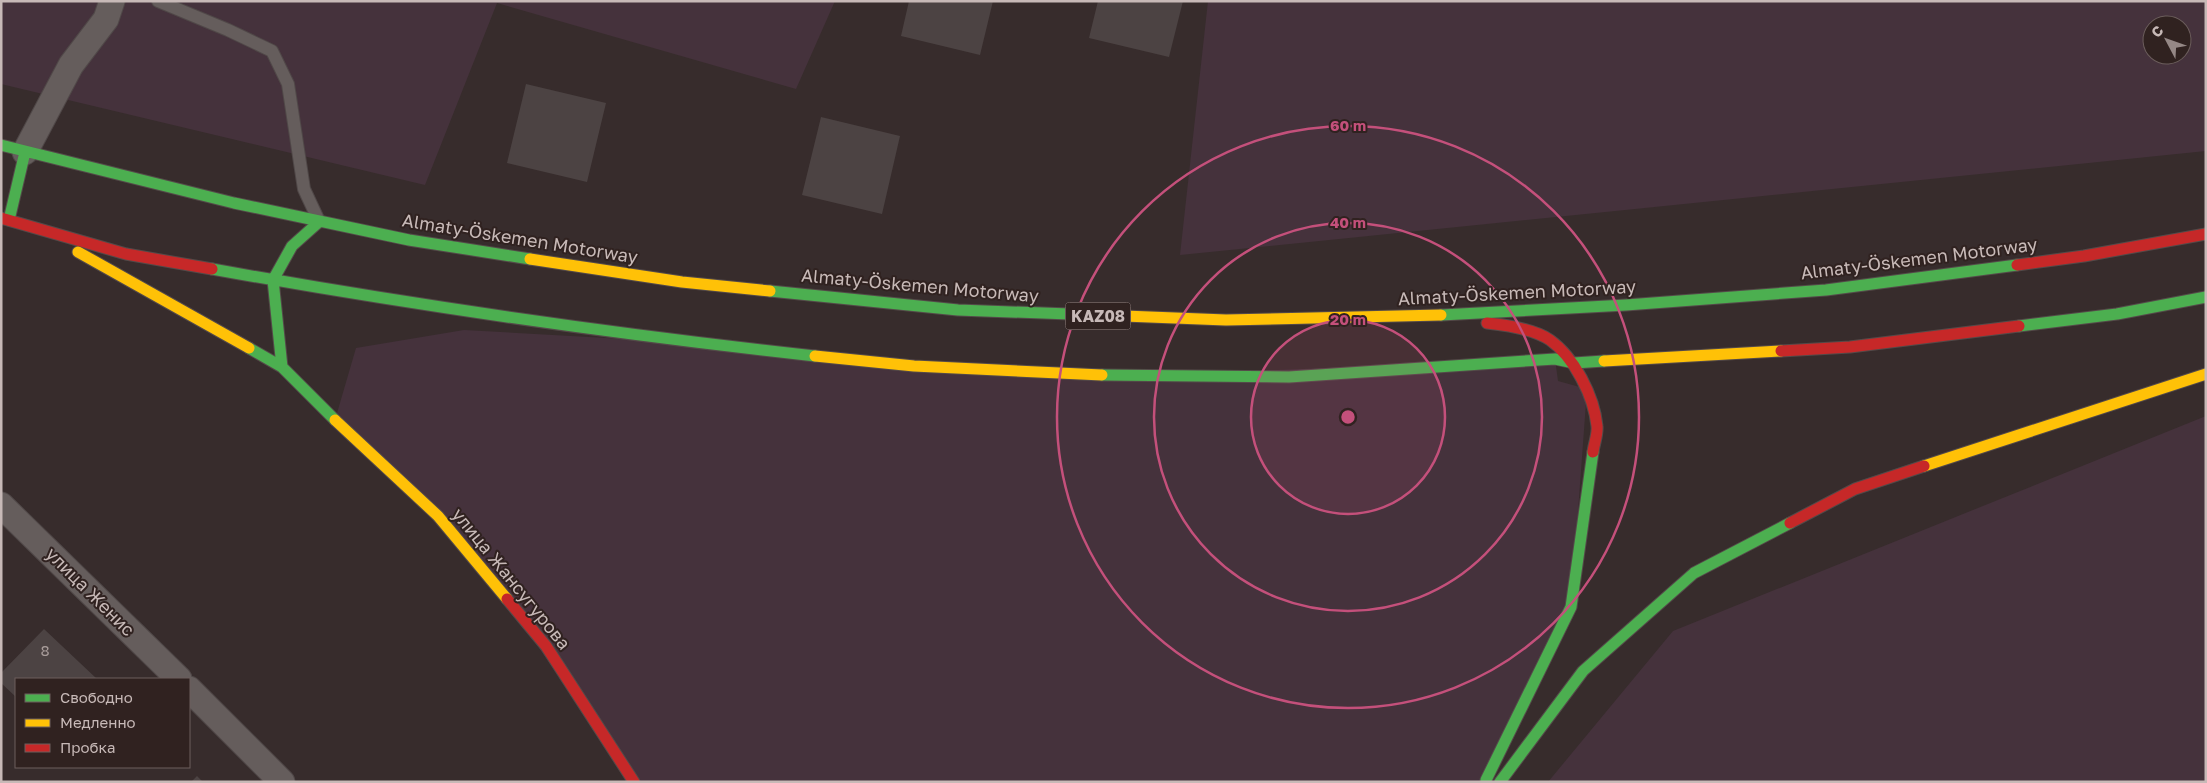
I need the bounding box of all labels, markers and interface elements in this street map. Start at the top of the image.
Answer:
north arrow [2142,15,2192,65]
text: С [2147,22,2167,40]
text: 60 m [1330,116,1366,134]
street label: Almaty-Öskemen Motorway [401,209,640,268]
text: 40 m [1330,213,1366,231]
street label: Almaty-Öskemen Motorway [1799,233,2038,283]
street label: Almaty-Öskemen Motorway [800,264,1040,306]
street label: Almaty-Öskemen Motorway [1397,275,1637,309]
road number: KAZ08 [1066,302,1130,330]
text: 20 m [1330,310,1366,328]
centre of rings [1339,408,1357,426]
street label: улица Жансугурова [448,503,576,654]
street label: улица Женис [42,542,140,640]
house number: 8 [40,641,50,659]
legend [15,678,190,768]
text: Свободно [60,688,133,706]
text: Медленно [60,713,136,731]
text: Пробка [60,738,115,756]

